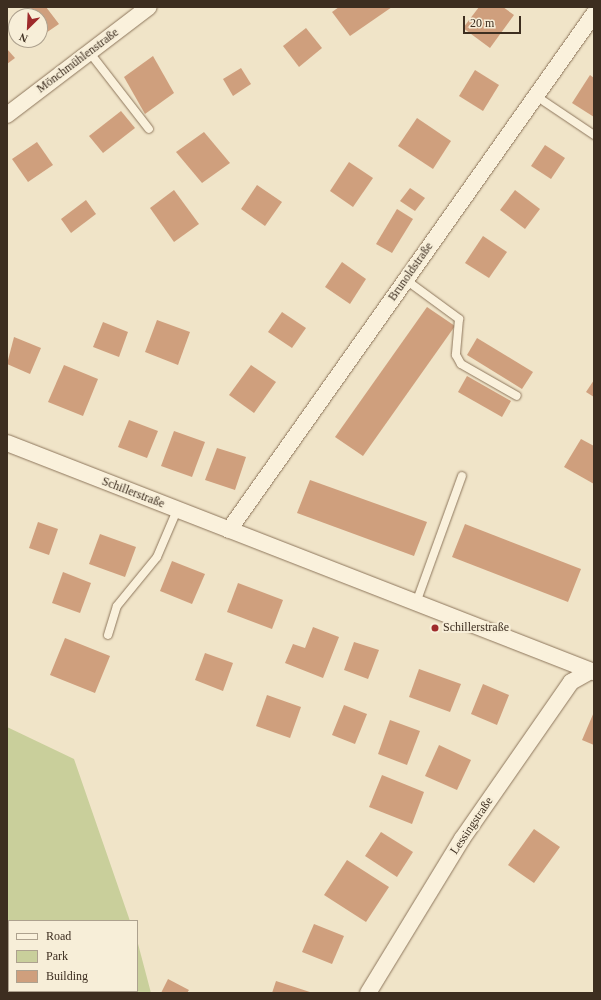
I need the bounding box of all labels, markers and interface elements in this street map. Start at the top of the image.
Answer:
north arrow [8,8,48,48]
scale bar [465,8,523,34]
text: 20 m [470,16,494,30]
street label: Mönchmühlenstraße [34,26,122,96]
text: N [17,31,30,45]
street label: Brunoldstraße [386,240,436,304]
street label: Schillerstraße [100,474,166,512]
place label: Schillerstraße [443,621,509,635]
marker: Schillerstraße [430,623,440,633]
street label: Lessingstraße [448,795,496,857]
legend [8,920,138,992]
text: Road [46,929,71,943]
text: Park [46,949,68,963]
text: Building [46,969,88,983]

